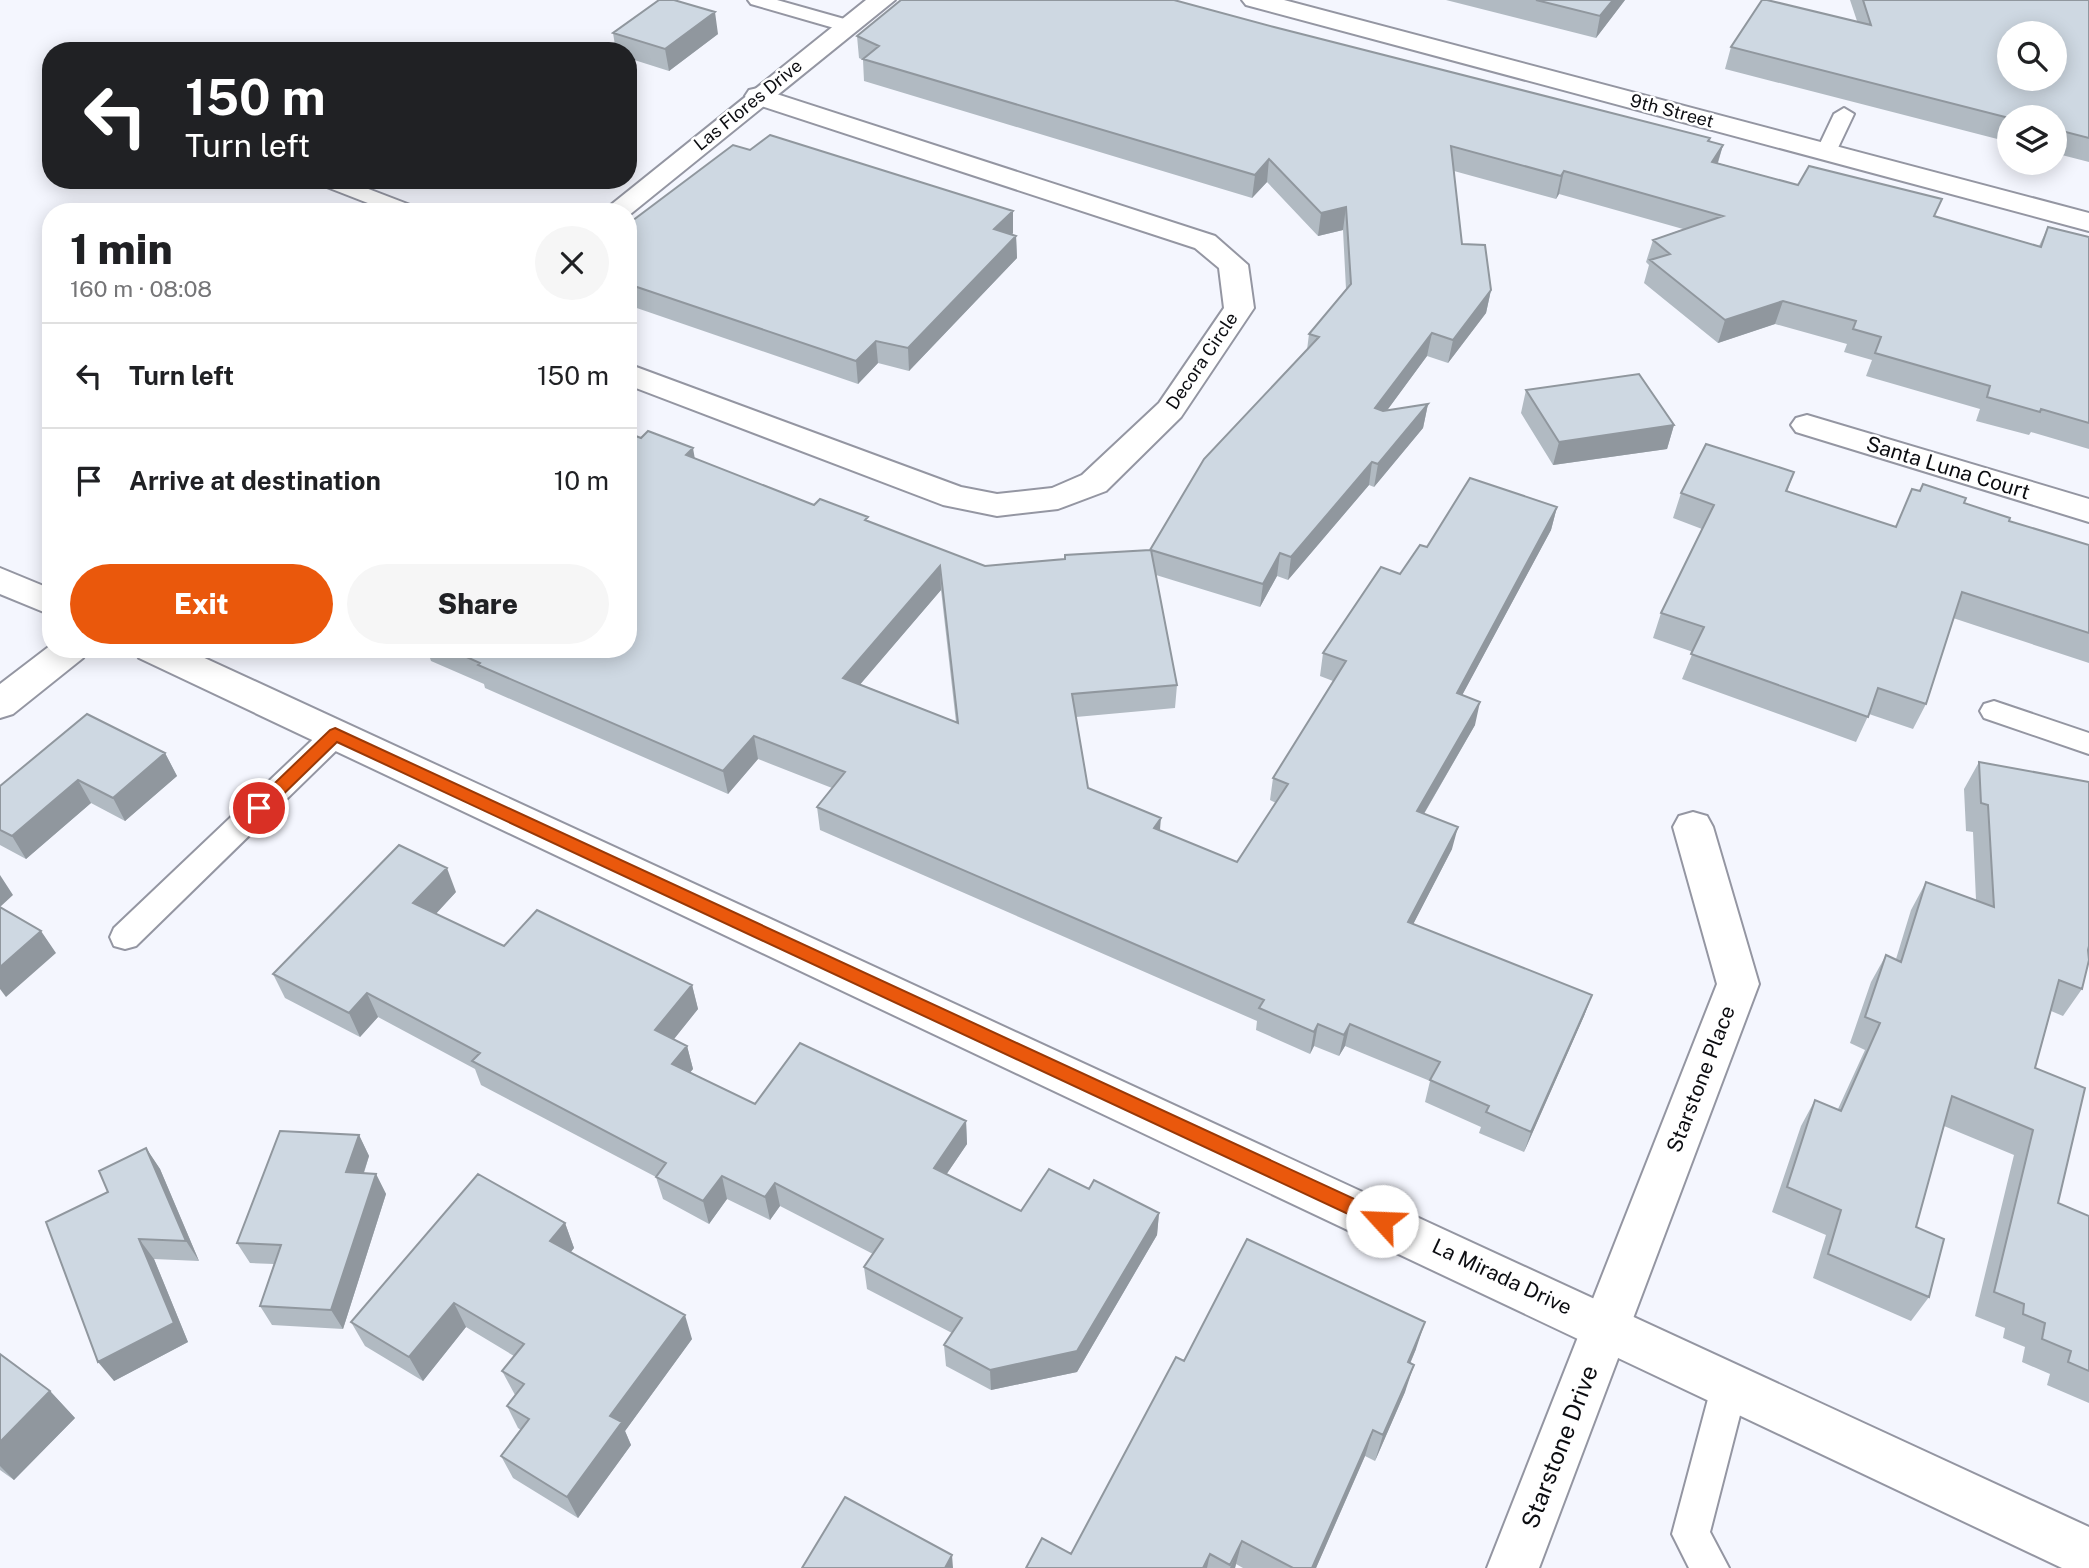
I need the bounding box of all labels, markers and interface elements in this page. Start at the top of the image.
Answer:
map controls [1997,21,2067,175]
button: search [1997,21,2067,91]
street label: Las Flores Drive [689,55,806,155]
text: 150 m [185,68,326,126]
icon: left [70,70,161,161]
street label: 9th Street [1628,89,1716,132]
button: layers [1997,105,2067,175]
text: Turn left [185,127,310,164]
text: 1 min [70,224,173,273]
button: close [535,226,609,300]
text: 160 m · 08:08 [70,275,212,302]
street label: Decora Circle [1161,308,1242,413]
icon: left [70,357,108,395]
text: Turn left [129,360,234,391]
text: 150 m [537,360,609,391]
street label: Santa Luna Court [1863,431,2033,504]
icon: arrive [70,462,108,500]
text: Arrive at destination [129,465,381,496]
text: 10 m [554,465,609,496]
button: Exit [70,564,333,644]
button: Share [347,564,609,644]
pin [229,778,289,838]
icon: arrive [240,789,278,827]
street label: Starstone Place [1661,1002,1740,1156]
position arrow [1345,1184,1419,1258]
street label: La Mirada Drive [1428,1233,1576,1320]
street label: Starstone Drive [1515,1361,1603,1532]

